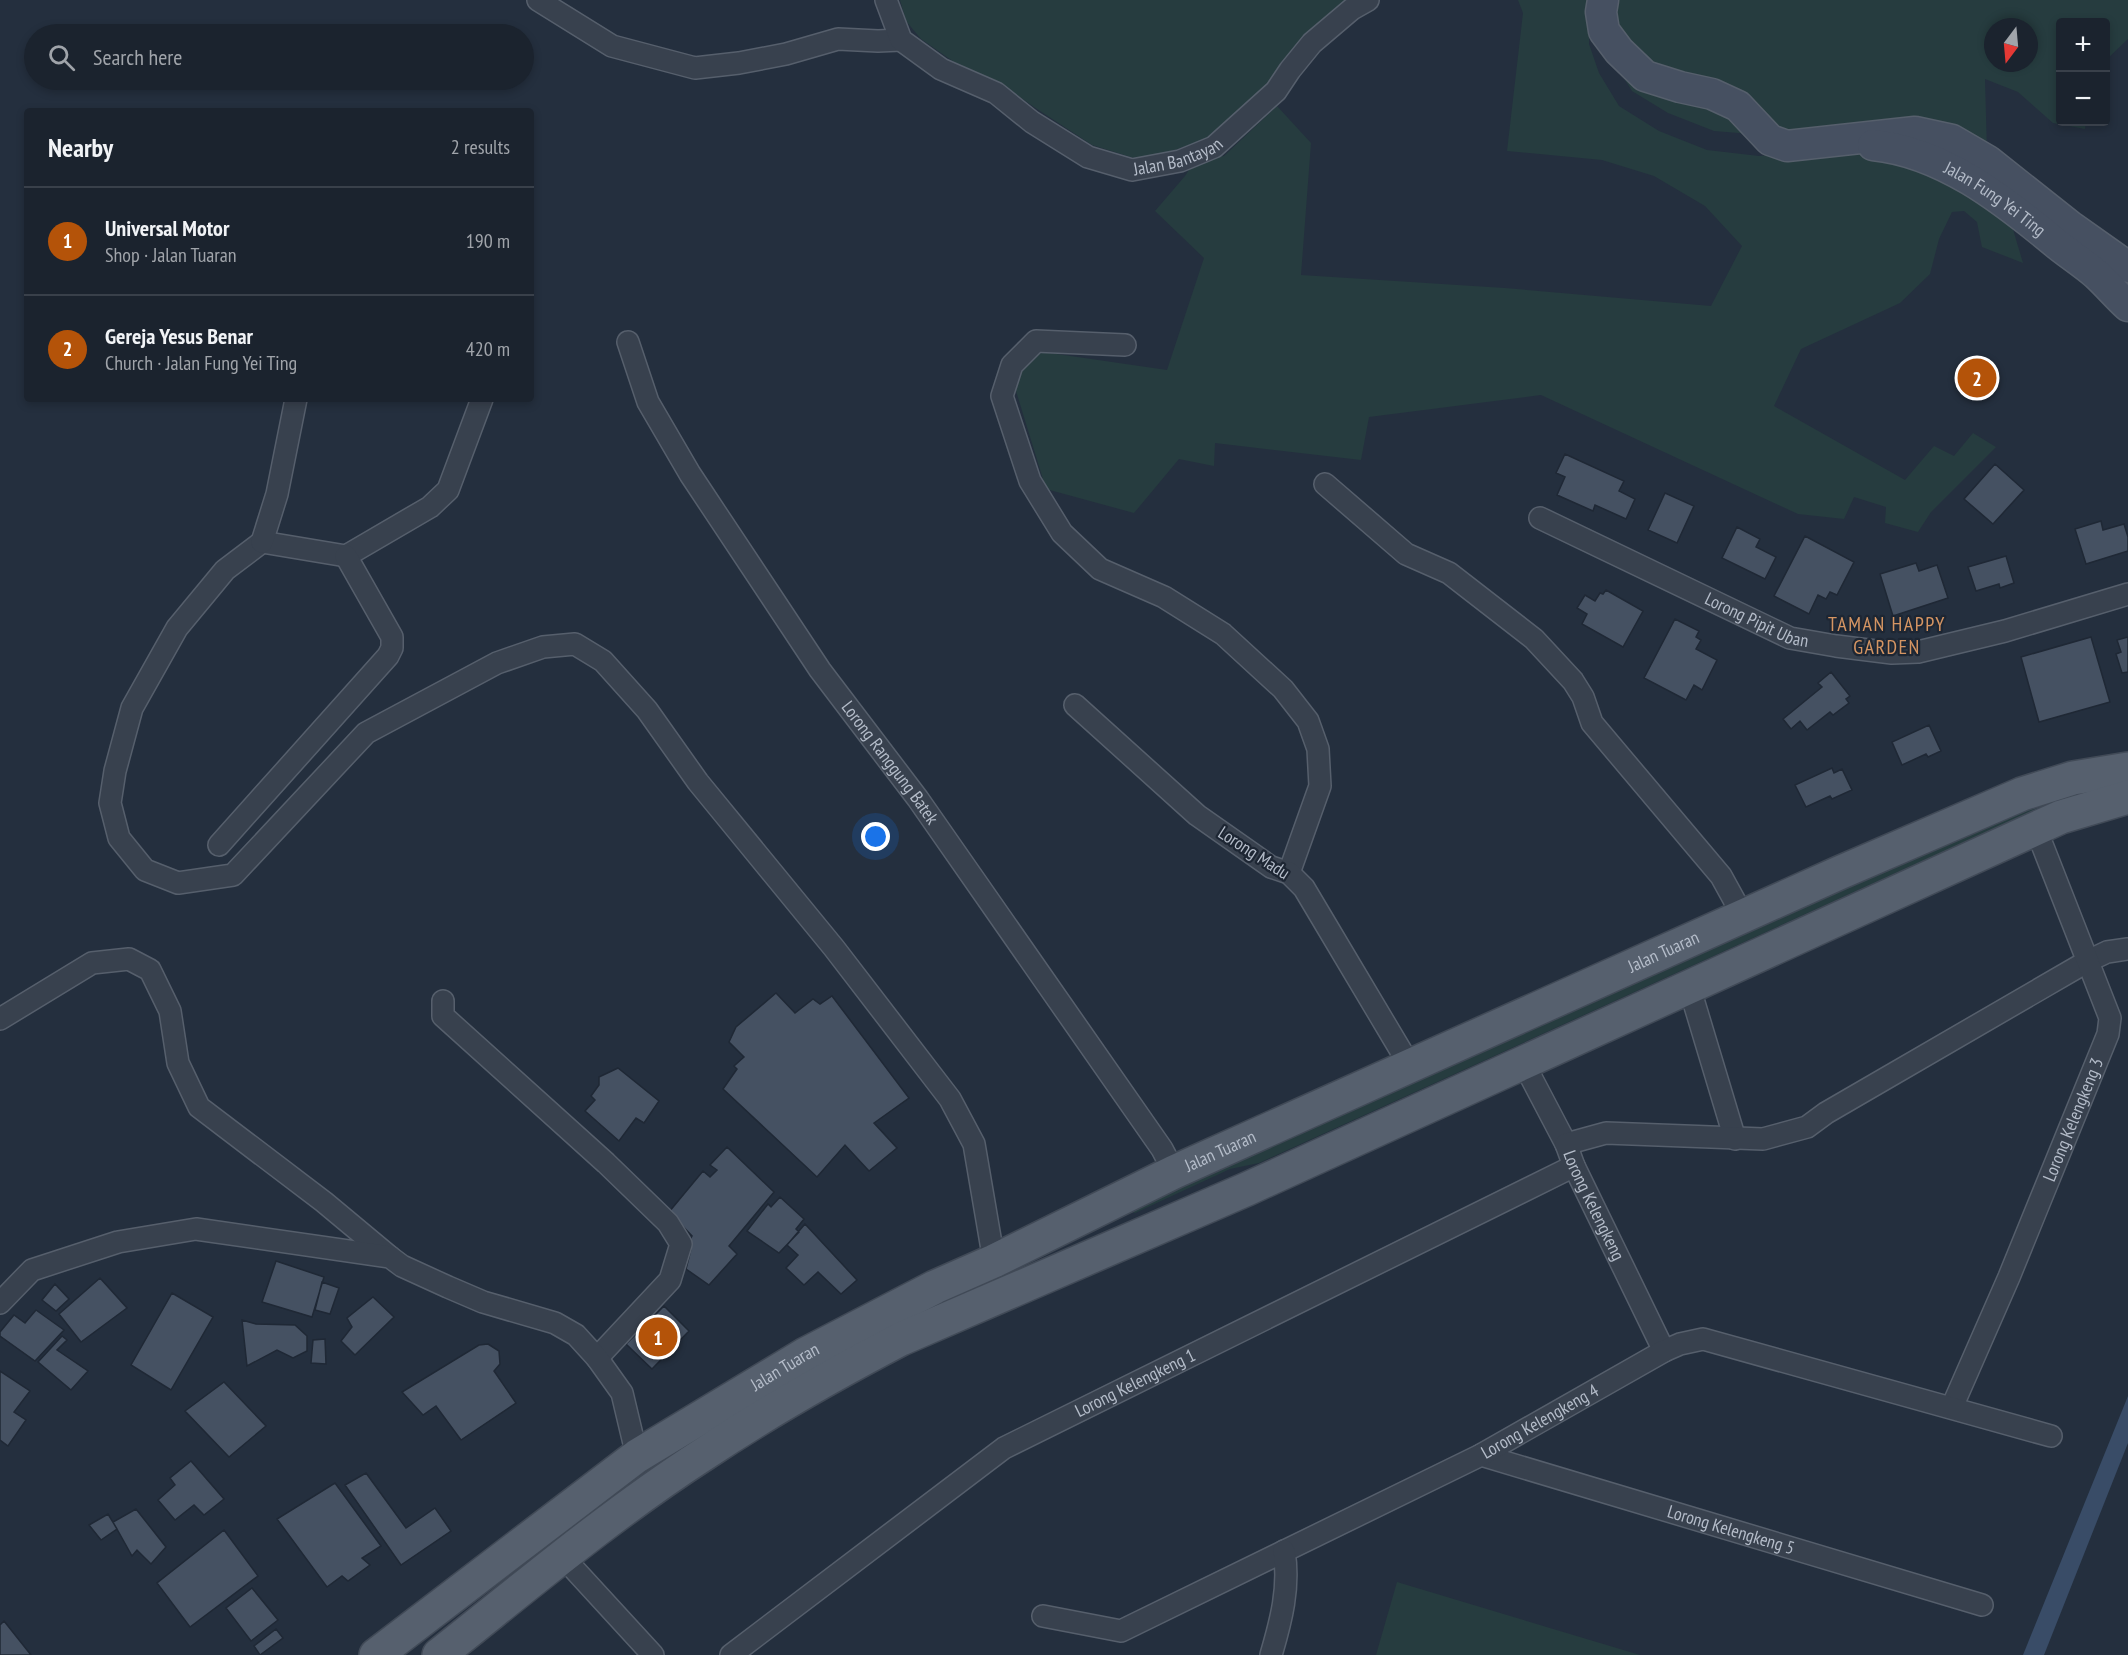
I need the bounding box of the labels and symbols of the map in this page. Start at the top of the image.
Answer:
north arrow [1984,18,2038,72]
street label: Jalan Bantayan [1130,133,1228,181]
street label: Jalan Fung Yei Ting [1940,155,2051,241]
pin: 2 [1958,356,1996,400]
street label: Lorong Pipit Uban [1701,587,1810,652]
district label: TAMAN HAPPY GARDEN [1828,611,1946,660]
street label: Lorong Ranggung Batek [837,696,944,829]
street label: Lorong Madu [1214,821,1294,884]
your location [861,822,890,851]
street label: Jalan Tuaran [1623,925,1703,978]
street label: Lorong Kelengkeng 3 [2037,1054,2108,1185]
street label: Jalan Tuaran [1180,1125,1259,1177]
street label: Lorong Kelengkeng [1558,1147,1630,1264]
pin: 1 [638,1314,678,1360]
street label: Jalan Tuaran [745,1337,823,1396]
street label: Lorong Kelengkeng 1 [1071,1343,1199,1422]
street label: Lorong Kelengkeng 4 [1477,1379,1603,1464]
street label: Lorong Kelengkeng 5 [1665,1500,1797,1559]

